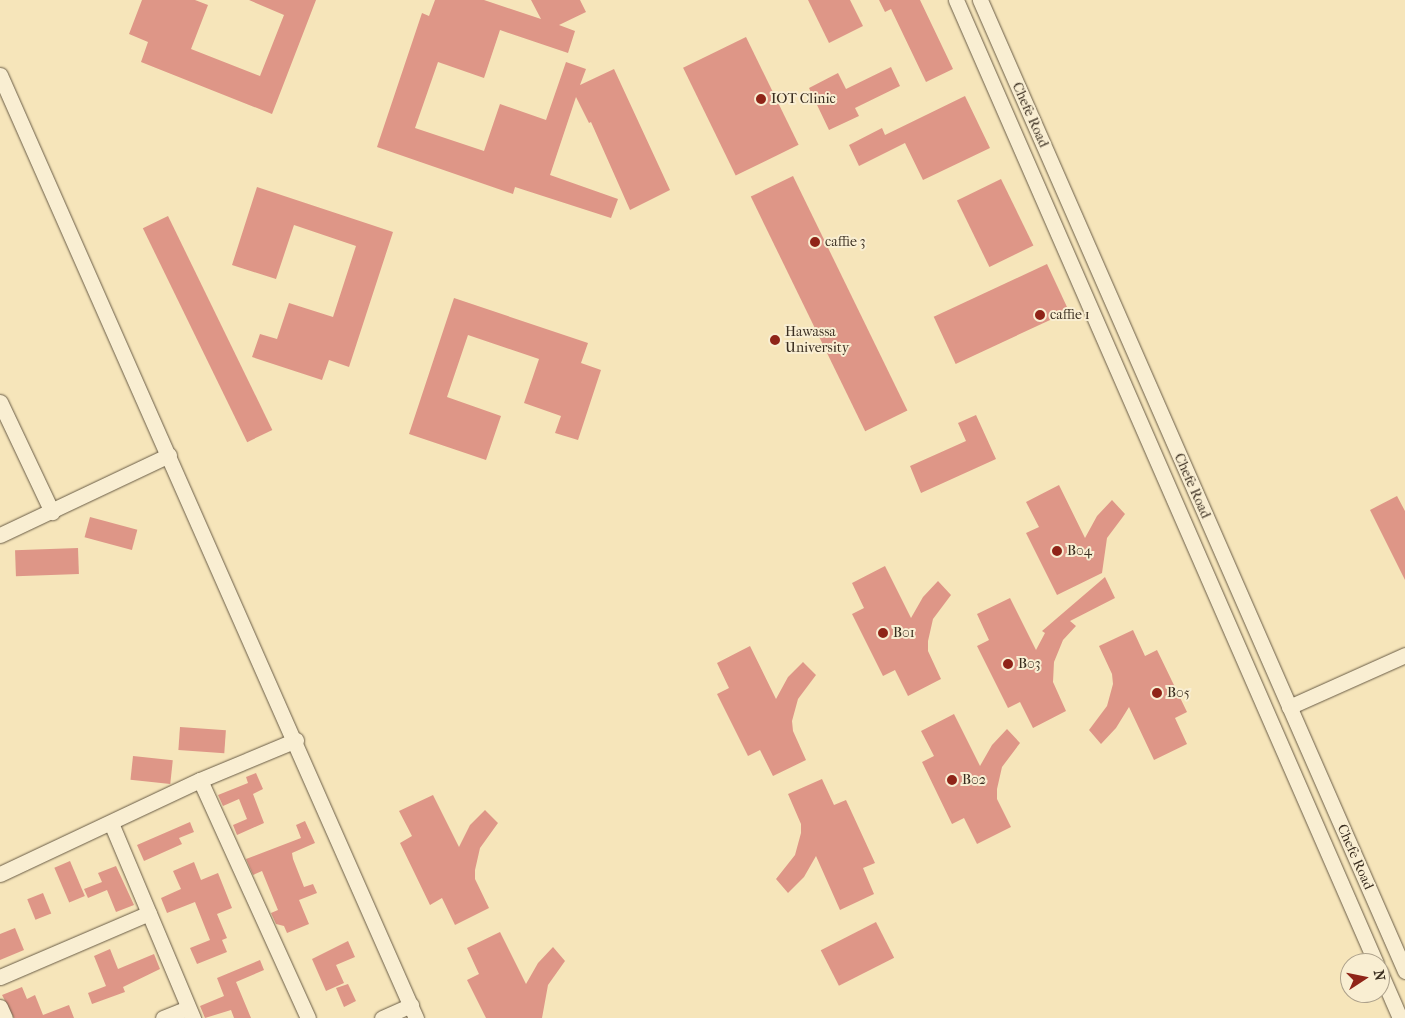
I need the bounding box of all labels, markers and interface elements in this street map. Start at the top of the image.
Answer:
street label: Chefe Road [1008,80,1052,150]
place label: IOT Clinic [771,91,836,107]
marker: IOT Clinic [755,93,767,105]
place label: caffie 3 [825,234,866,250]
marker: caffie 3 [809,236,821,248]
place label: caffie 1 [1050,307,1090,323]
marker: caffie 1 [1034,309,1046,321]
place label: Hawassa University [785,324,849,357]
marker: Hawassa University [769,334,781,346]
street label: Chefe Road [1170,451,1214,521]
place label: B04 [1067,543,1092,559]
marker: B04 [1051,545,1063,557]
place label: B01 [893,625,915,641]
marker: B01 [877,627,889,639]
place label: B03 [1018,656,1041,672]
marker: B03 [1002,658,1014,670]
place label: B05 [1167,685,1190,701]
marker: B05 [1151,687,1163,699]
place label: B02 [962,772,986,788]
marker: B02 [946,774,958,786]
street label: Chefe Road [1333,822,1377,892]
north arrow [1340,953,1390,1003]
text: N [1370,968,1389,982]

